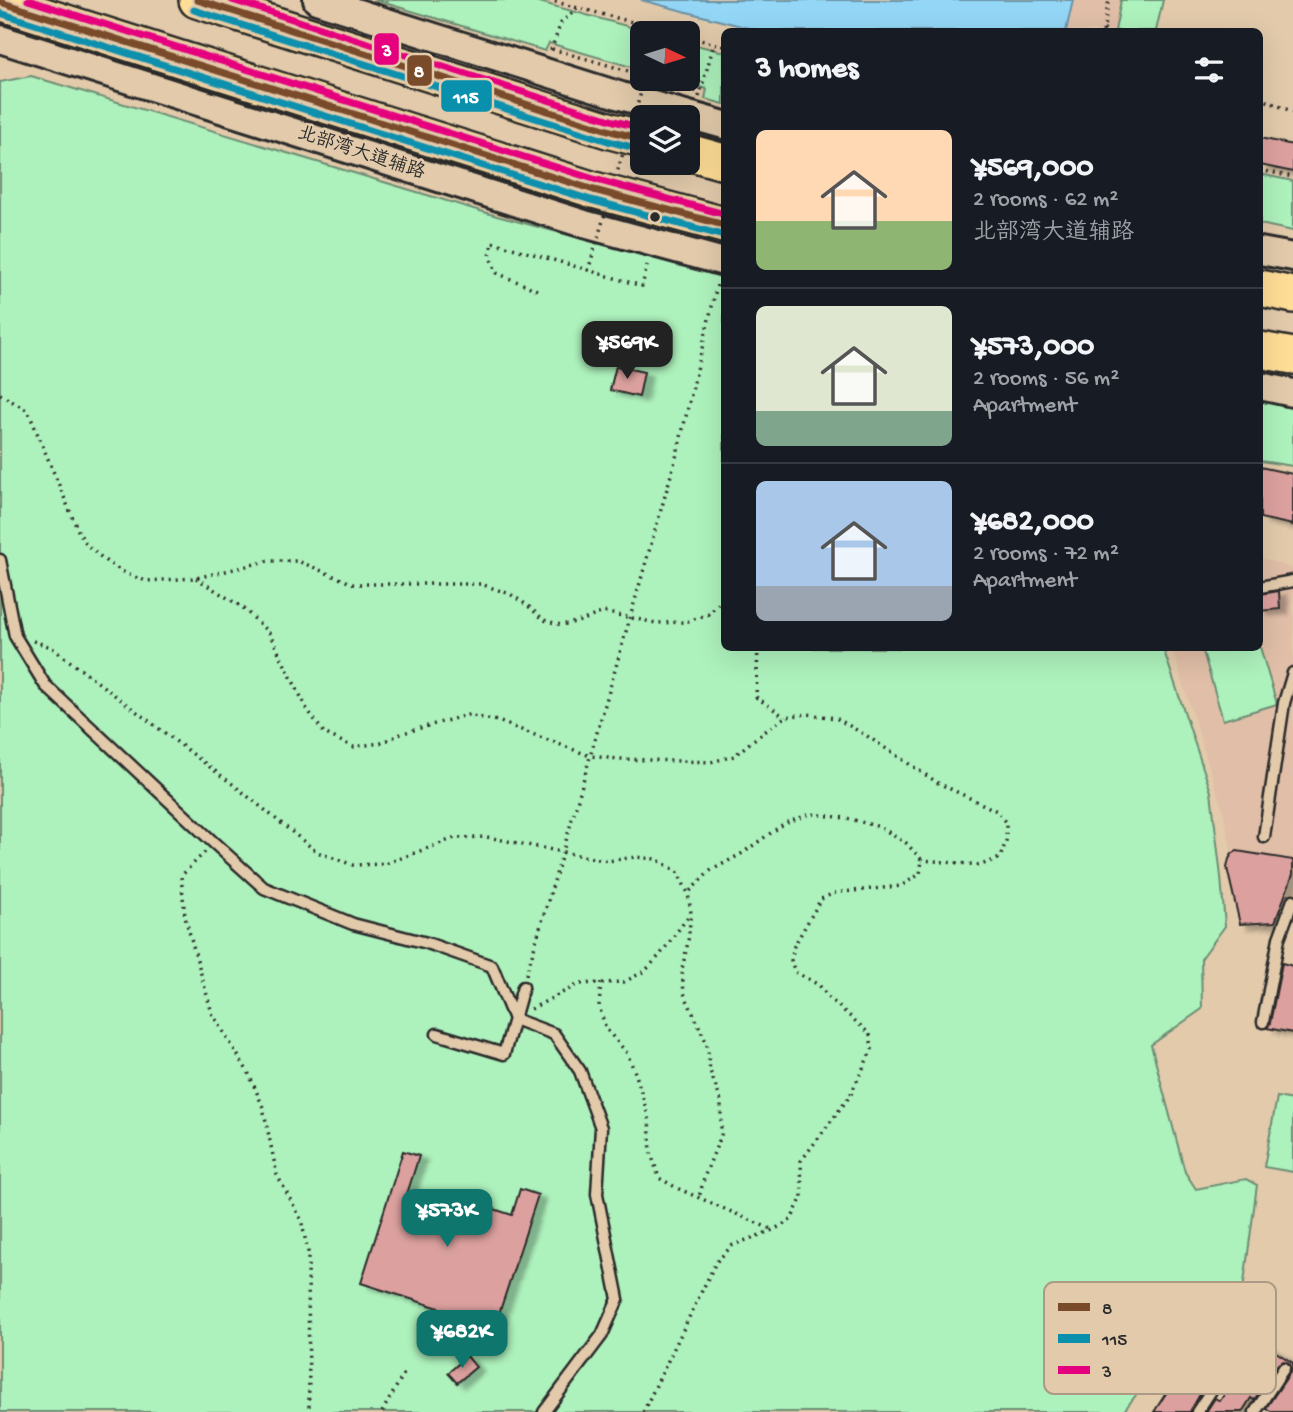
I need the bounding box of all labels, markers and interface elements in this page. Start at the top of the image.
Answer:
north arrow [630,21,700,91]
map controls [630,21,700,175]
line badge: 3 [373,32,400,66]
text: 3 [381,41,392,64]
icon: filters [1190,51,1228,89]
text: 3 homes [756,53,858,88]
line badge: 8 [406,54,433,87]
text: 8 [414,62,425,85]
line badge: 115 [440,79,493,113]
text: 115 [452,88,479,111]
button: layers [630,105,700,175]
street label: 北部湾大道辅路 [294,122,428,185]
text: ¥569,000 [973,152,1093,187]
icon: home [812,158,896,242]
text: 2 rooms · 62 m² [973,187,1118,214]
unlabelled marker [648,210,662,224]
text: 北部湾大道辅路 [973,220,1134,247]
pin: ¥569K [578,322,676,381]
text: ¥569K [598,330,656,357]
text: ¥573,000 [973,331,1094,366]
icon: home [812,334,896,418]
text: 2 rooms · 56 m² [973,366,1119,393]
text: Apartment [973,393,1077,420]
text: ¥682,000 [973,506,1094,541]
icon: home [812,509,896,593]
text: 2 rooms · 72 m² [973,541,1119,568]
text: Apartment [973,568,1077,595]
pin: ¥573K [398,1190,496,1249]
text: ¥573K [417,1198,477,1225]
legend [1044,1282,1276,1394]
text: 8 [1102,1299,1112,1322]
pin: ¥682K [413,1310,511,1370]
text: ¥682K [433,1319,491,1346]
text: 115 [1101,1330,1127,1353]
text: 3 [1101,1362,1112,1385]

